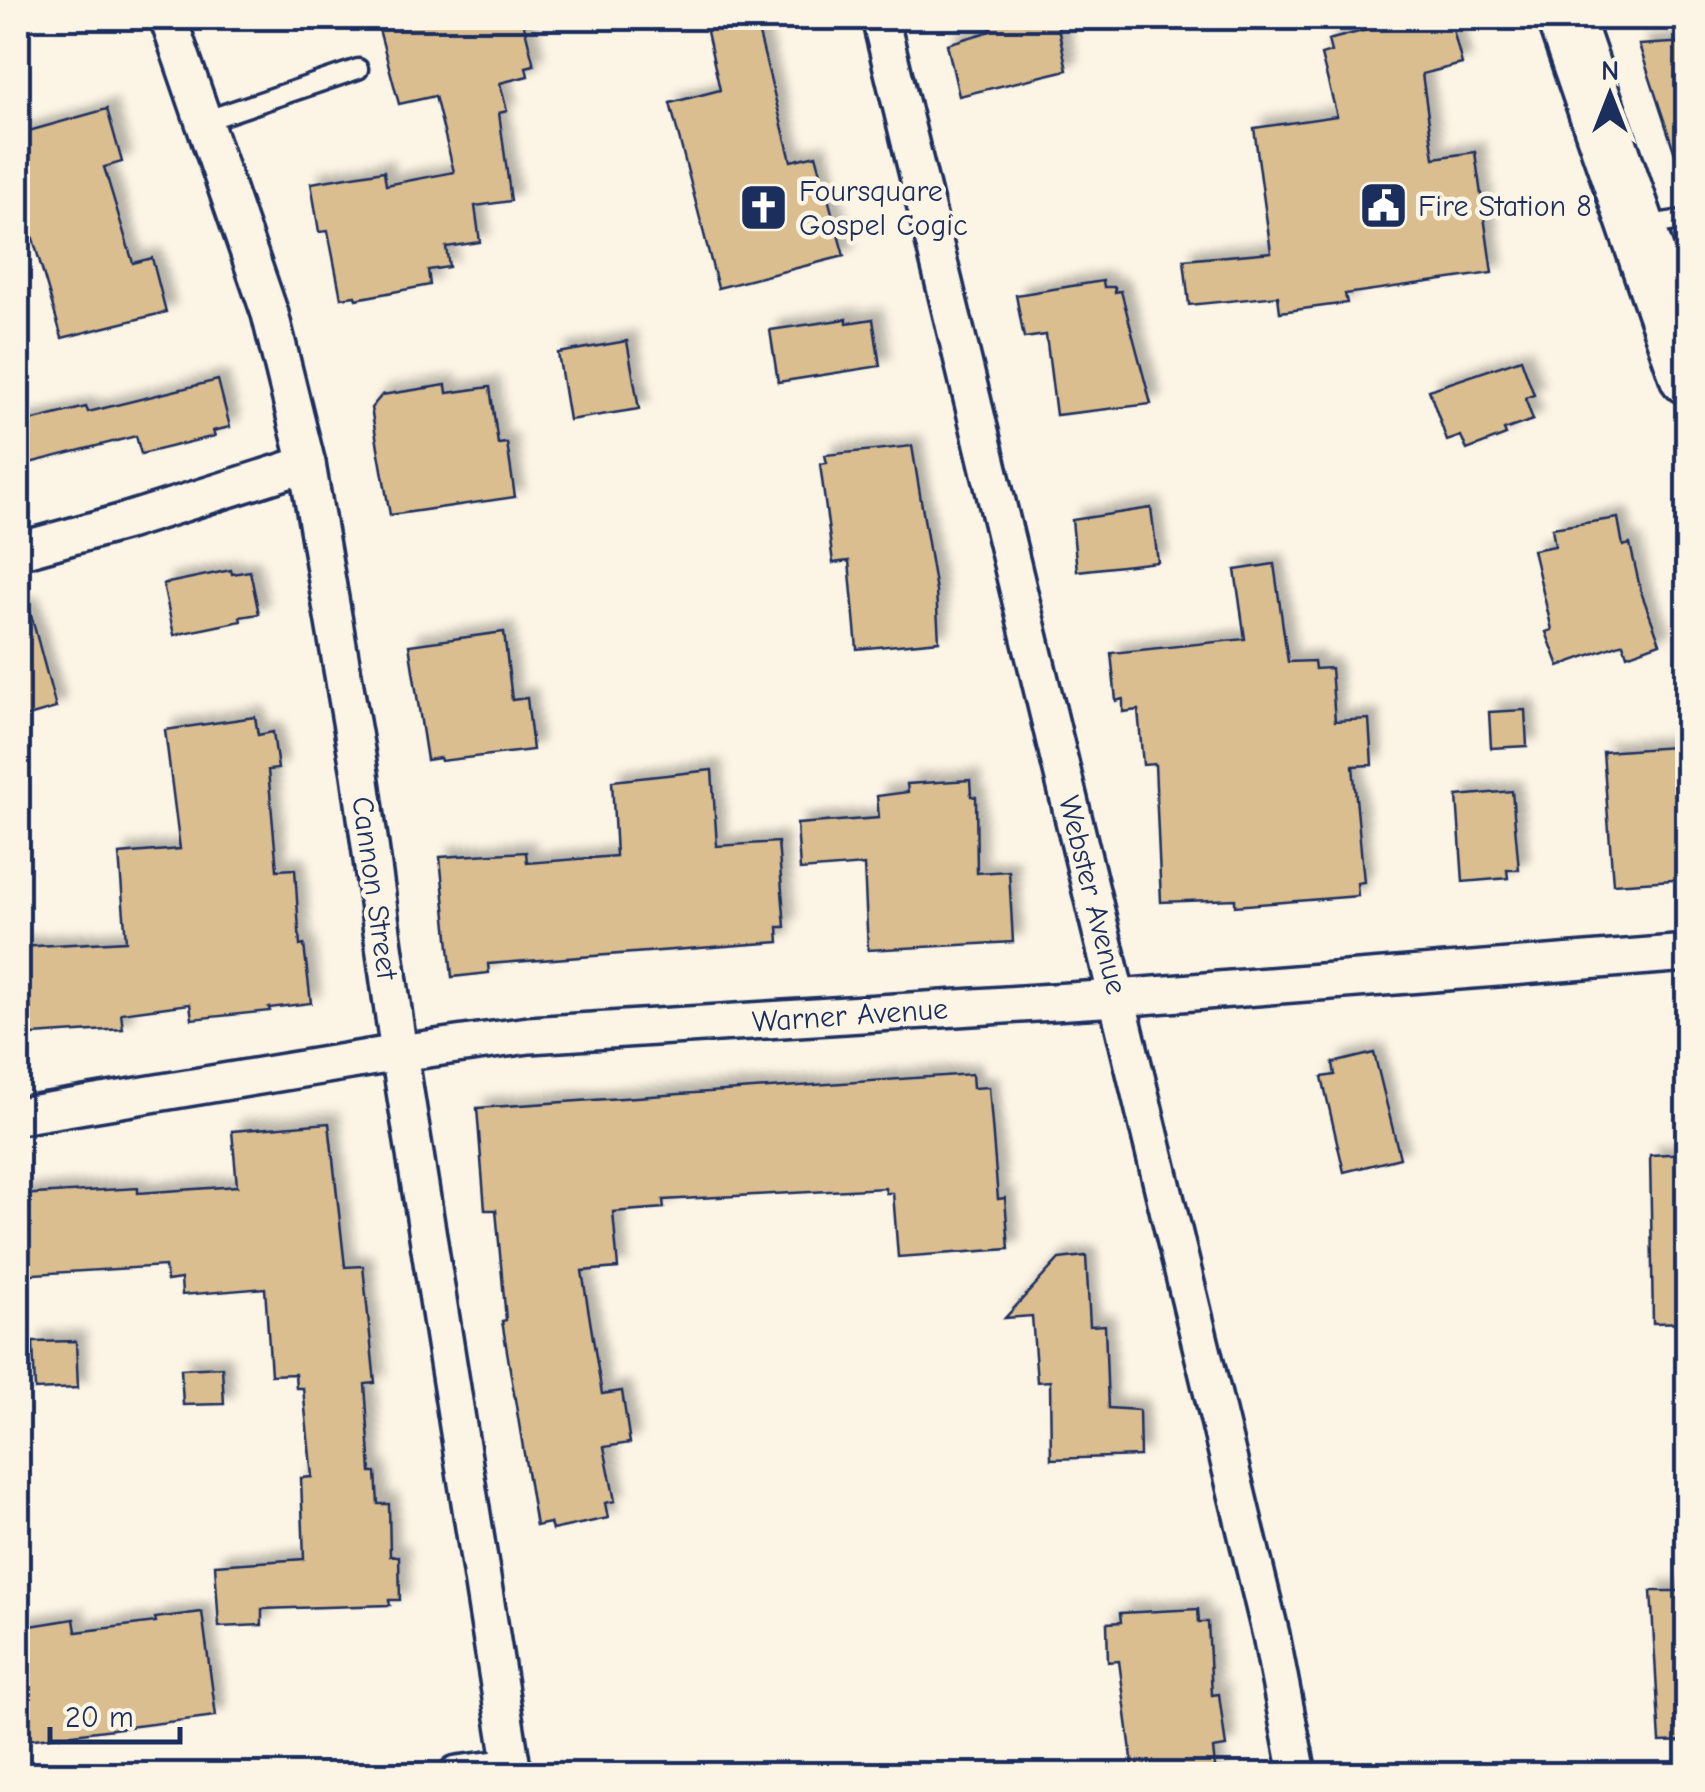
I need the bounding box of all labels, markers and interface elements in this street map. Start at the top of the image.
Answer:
north arrow [1560,45,1660,145]
text: N [1601,55,1619,87]
place label: Foursquare Gospel Cogic [799,174,968,243]
public building icon: Fire Station 8 [1357,180,1409,232]
church icon: Foursquare Gospel Cogic [738,182,790,234]
place label: Fire Station 8 [1418,189,1592,224]
street label: Webster Avenue [1051,792,1134,998]
street label: Cannon Street [344,794,405,983]
street label: Warner Avenue [751,991,949,1040]
scale bar [50,1682,180,1744]
text: 20 m [65,1700,134,1735]

